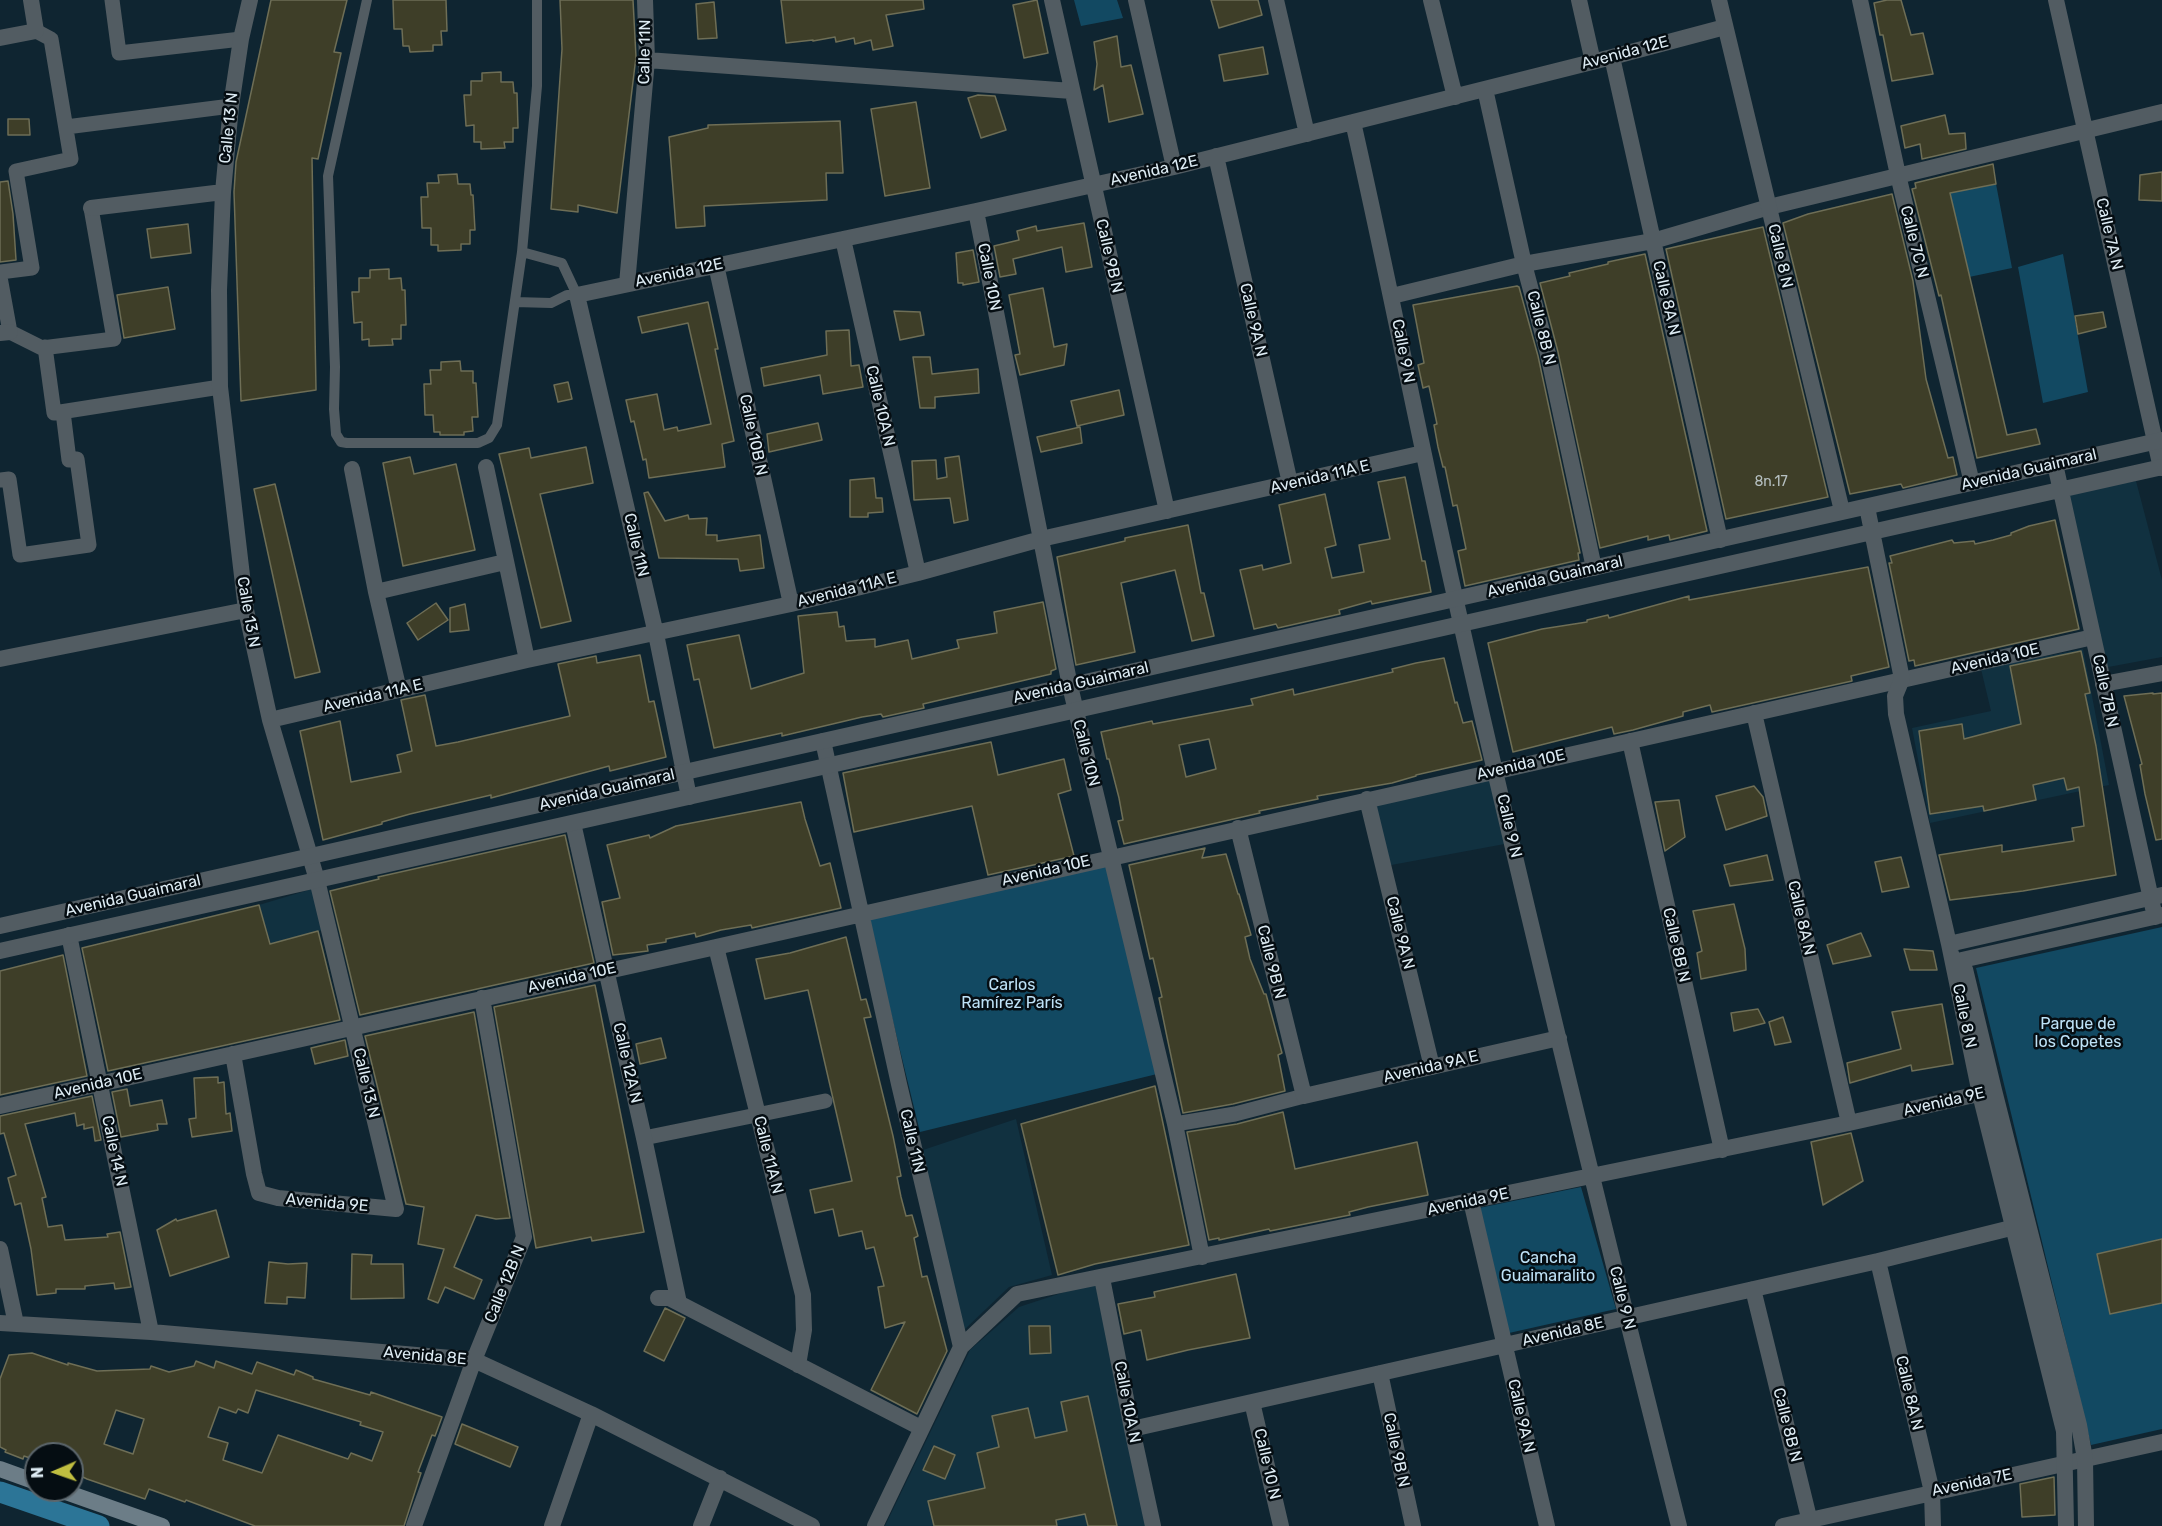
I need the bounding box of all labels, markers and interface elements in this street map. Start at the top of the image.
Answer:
street label: Calle 11N [635,19,655,85]
street label: Avenida 12E [1579,32,1671,74]
street label: Calle 13 N [216,91,242,165]
street label: Avenida 12E [1108,152,1200,190]
street label: Calle 7A N [2091,196,2127,272]
street label: Calle 7C N [1896,204,1932,280]
street label: Calle 9B N [1091,217,1127,295]
street label: Calle 8 N [1763,222,1797,290]
street label: Calle 10N [973,242,1005,312]
street label: Avenida 12E [633,254,725,292]
street label: Calle 8A N [1648,259,1684,337]
street label: Calle 9A N [1235,281,1271,359]
street label: Calle 8B N [1522,289,1560,367]
street label: Calle 9 N [1387,317,1419,385]
street label: Calle 10A N [861,363,899,449]
street label: Calle 10B N [735,392,771,478]
street label: Avenida Guaimaral [1959,445,2099,495]
street label: Avenida 11A E [1268,456,1372,498]
house number: 8n.17 [1754,474,1788,490]
street label: Calle 11N [619,511,653,579]
street label: Avenida Guaimaral [1485,552,1625,602]
street label: Avenida 11A E [795,568,899,612]
street label: Calle 13 N [232,575,264,649]
street label: Avenida 10E [1949,639,2041,679]
street label: Calle 7B N [2088,653,2122,729]
street label: Avenida Guaimaral [1011,658,1151,708]
street label: Avenida 11A E [321,675,425,717]
street label: Calle 10N [1068,718,1104,788]
street label: Avenida 10E [1475,745,1567,785]
street label: Avenida Guaimaral [537,765,677,815]
street label: Calle 9 N [1492,792,1526,860]
street label: Avenida 10E [1000,851,1092,891]
street label: Avenida Guaimaral [63,871,203,921]
street label: Calle 8A N [1783,879,1819,957]
street label: Calle 9A N [1382,894,1418,972]
street label: Calle 8B N [1658,906,1694,984]
street label: Calle 9B N [1253,923,1289,1001]
street label: Avenida 10E [526,958,618,998]
park label: Carlos Ramírez París [961,975,1063,1013]
street label: Calle 8 N [1948,982,1980,1050]
park label: Parque de los Copetes [2035,1014,2121,1052]
street label: Calle 12A N [608,1021,646,1105]
street label: Calle 13 N [349,1046,383,1120]
street label: Avenida 9A E [1382,1047,1480,1087]
street label: Avenida 10E [52,1064,144,1104]
street label: Avenida 9E [1902,1083,1986,1121]
street label: Calle 11N [895,1107,929,1175]
street label: Calle 14 N [97,1114,131,1188]
street label: Calle 11A N [749,1114,787,1196]
street label: Avenida 9E [1426,1184,1510,1220]
street label: Avenida 9E [285,1190,369,1216]
street label: Calle 12B N [481,1242,529,1326]
park label: Cancha Guaimaralito [1501,1248,1595,1286]
street label: Calle 9 N [1605,1264,1639,1332]
street label: Avenida 8E [1520,1313,1606,1351]
street label: Avenida 8E [383,1343,467,1369]
street label: Calle 8A N [1891,1354,1927,1432]
street label: Calle 10A N [1110,1359,1144,1445]
street label: Calle 9A N [1503,1377,1539,1455]
street label: Calle 8B N [1768,1386,1806,1464]
street label: Calle 9B N [1379,1411,1413,1489]
street label: Calle 10 N [1250,1427,1284,1501]
north arrow [24,1442,84,1502]
street label: Avenida 7E [1930,1465,2014,1501]
text: N [28,1466,47,1479]

